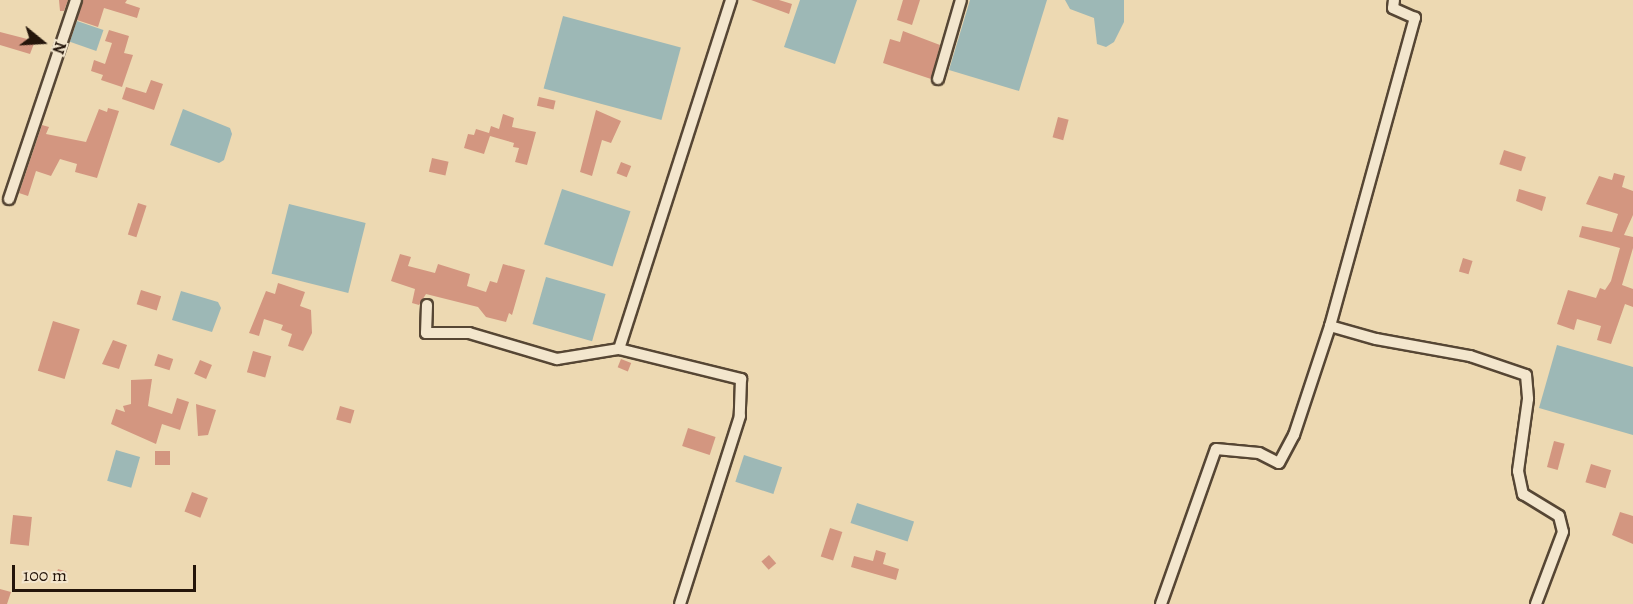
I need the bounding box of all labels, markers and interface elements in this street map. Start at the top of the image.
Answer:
north arrow [12,12,72,72]
text: N [47,39,71,57]
scale bar [15,553,200,591]
text: 100 m [23,563,67,587]

